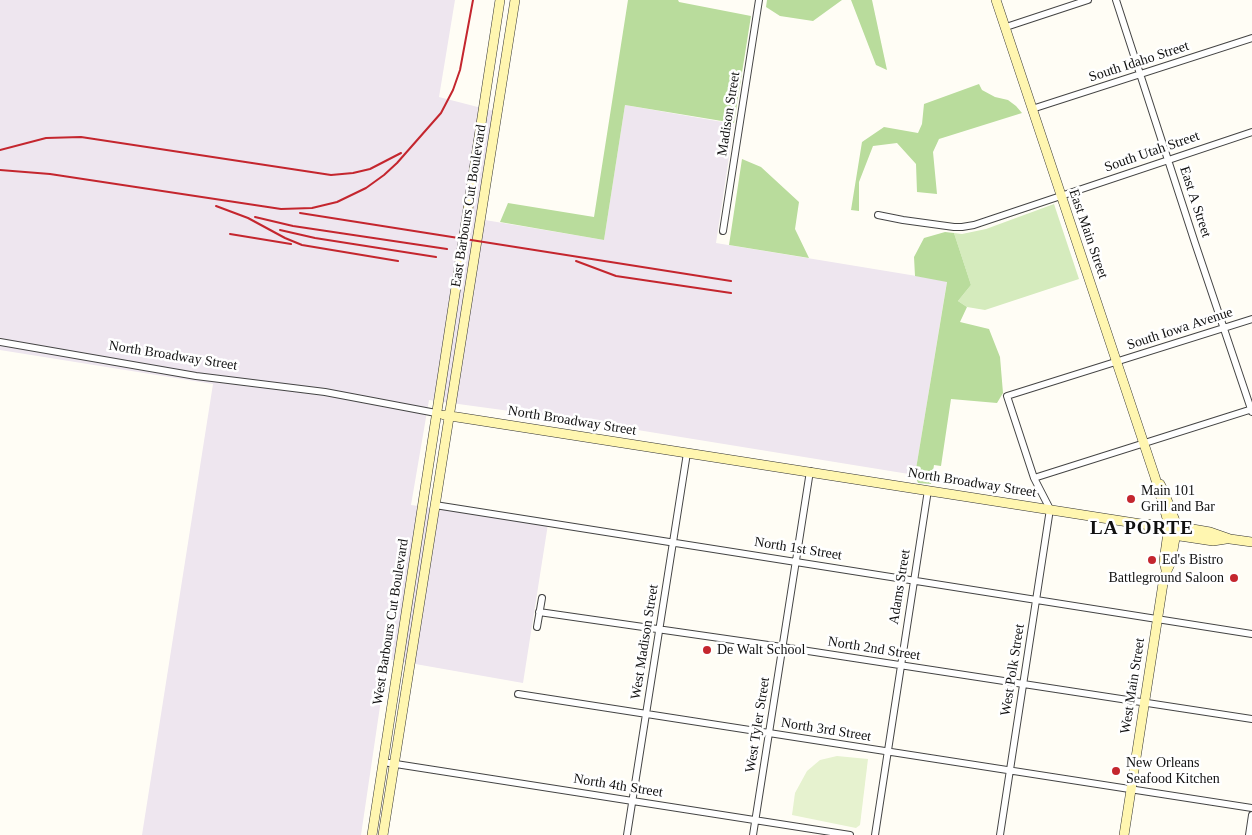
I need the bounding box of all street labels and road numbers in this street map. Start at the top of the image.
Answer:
street label: South Idaho Street [1087,38,1191,86]
street label: Madison Street [714,71,744,157]
street label: East Barbours Cut Boulevard [448,123,490,289]
street label: South Utah Street [1102,128,1202,176]
street label: East A Street [1176,164,1214,240]
street label: East Main Street [1065,187,1111,281]
street label: South Iowa Avenue [1125,304,1235,354]
street label: North Broadway Street [108,338,238,374]
street label: North Broadway Street [507,403,637,439]
street label: North Broadway Street [907,465,1037,501]
street label: North 1st Street [753,534,843,564]
street label: West Barbours Cut Boulevard [370,538,412,706]
street label: Adams Street [886,548,914,626]
street label: West Madison Street [628,583,662,701]
street label: West Polk Street [997,623,1029,717]
street label: North 2nd Street [827,633,921,665]
street label: West Main Street [1117,637,1149,735]
street label: West Tyler Street [742,676,774,774]
street label: North 3rd Street [780,715,872,745]
street label: North 4th Street [572,771,664,801]

